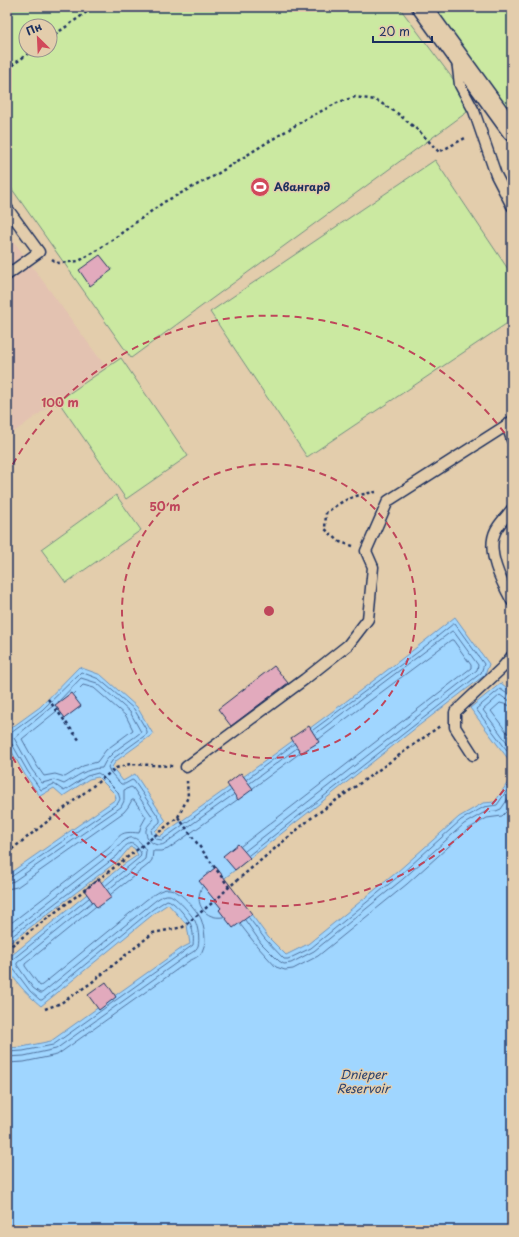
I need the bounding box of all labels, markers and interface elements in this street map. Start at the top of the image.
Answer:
text: Пн [23,17,44,39]
north arrow [18,18,58,58]
scale bar [373,18,432,44]
text: 20 m [379,22,410,40]
sports icon: Авангард [249,176,271,198]
place label: Авангард [274,178,330,195]
text: 100 m [41,393,79,411]
text: 50 m [149,497,181,515]
centre of rings [262,604,276,618]
water label: Dnieper Reservoir [337,1065,391,1097]

